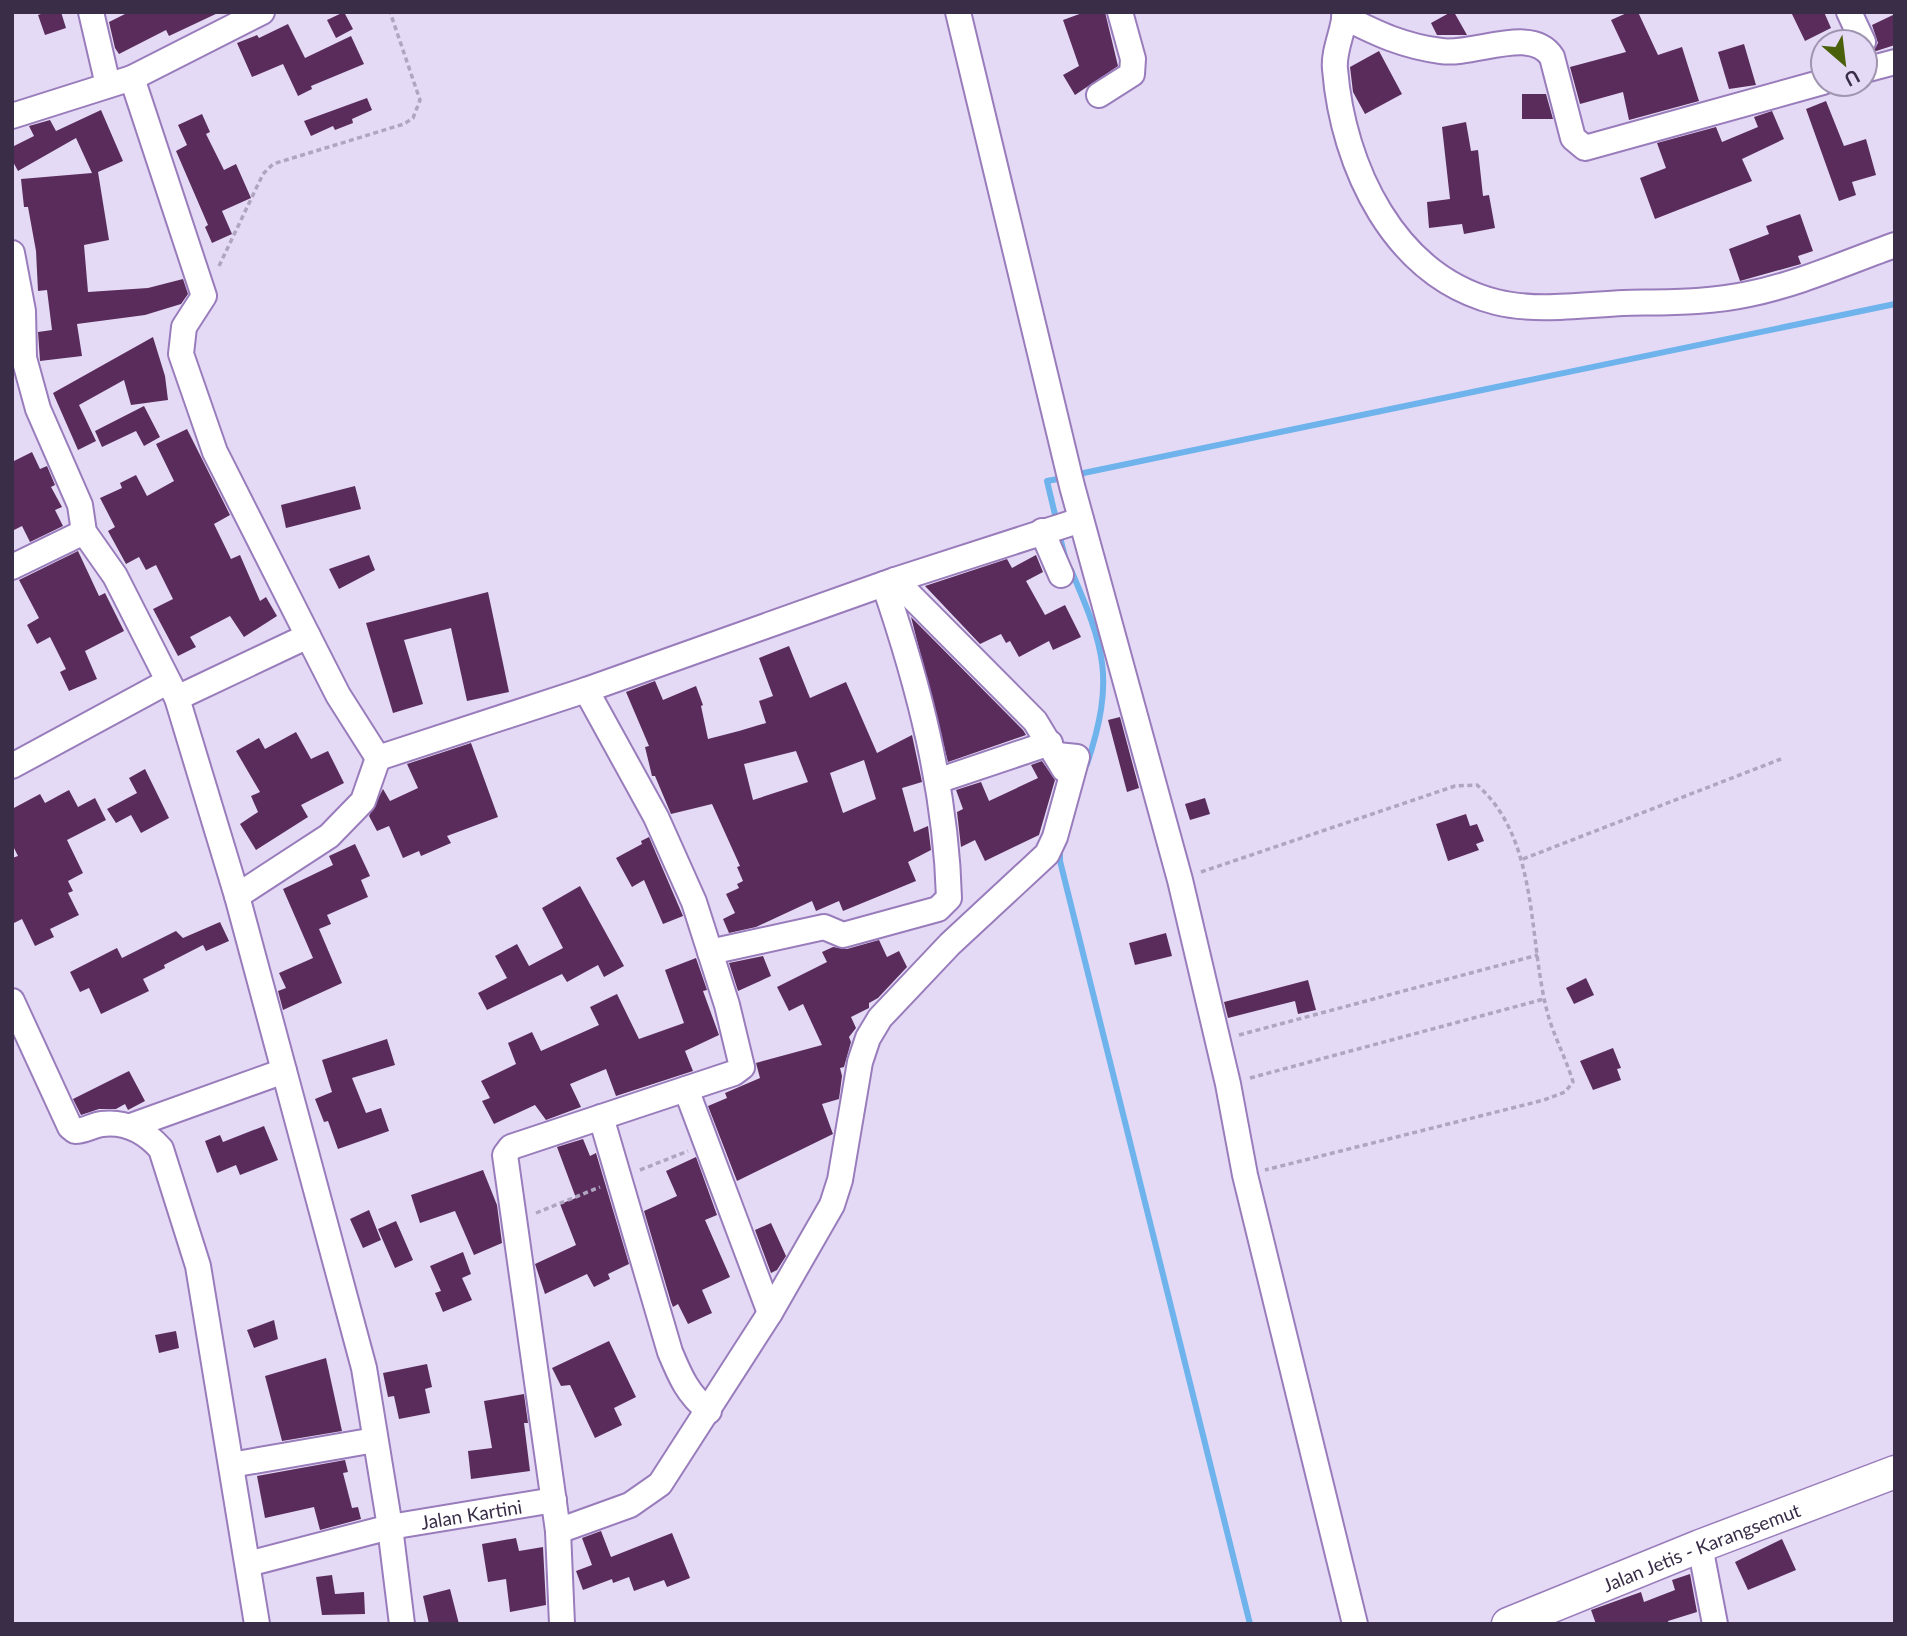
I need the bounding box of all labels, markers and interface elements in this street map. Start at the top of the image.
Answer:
north arrow [1809,28,1879,98]
text: U [1841,65,1864,92]
street label: Jalan Kartini [419,1494,524,1533]
street label: Jalan Jetis - Karangsemut [1599,1498,1803,1596]

